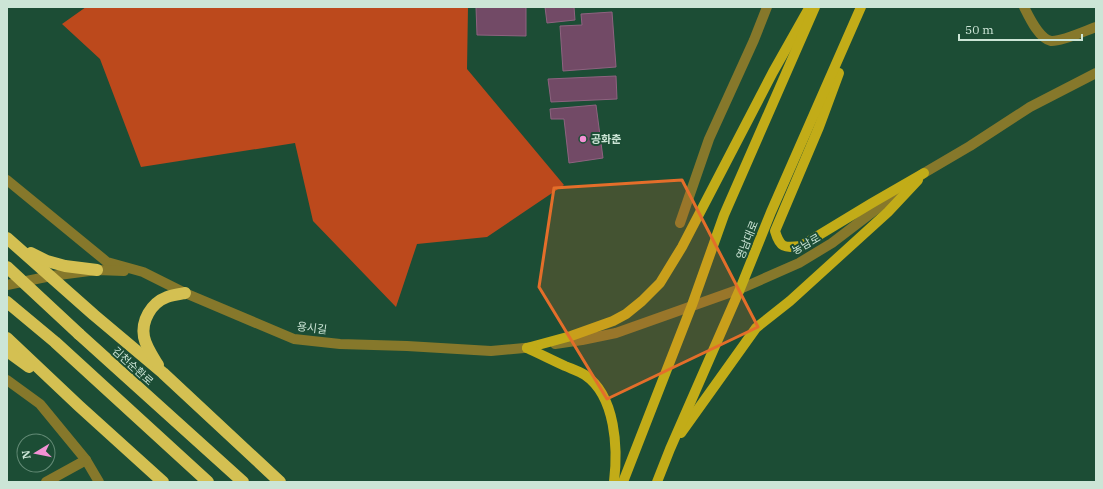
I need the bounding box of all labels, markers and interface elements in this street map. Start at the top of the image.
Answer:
scale bar [959,16,1082,42]
text: 50 m [965,22,994,37]
place label: 공화춘 [591,132,621,146]
marker: 공화춘 [578,134,588,144]
street label: 영남대로 [733,219,761,261]
street label: 농남로 [789,230,823,258]
street label: 용시길 [296,319,328,337]
street label: 김천순환로 [110,344,156,388]
north arrow [16,433,56,473]
text: N [18,449,34,460]

